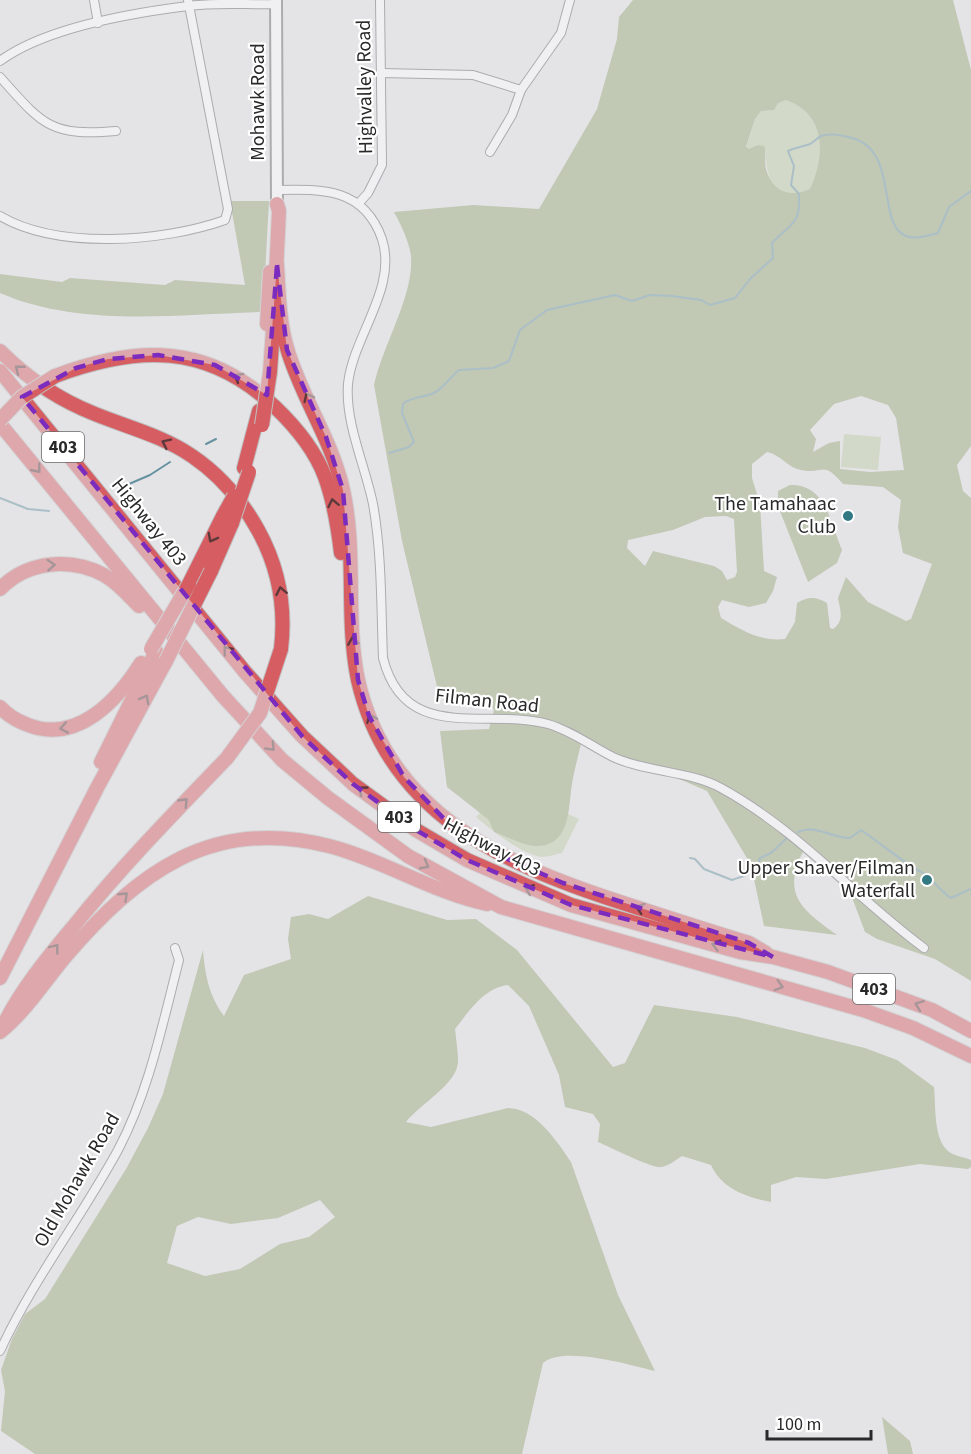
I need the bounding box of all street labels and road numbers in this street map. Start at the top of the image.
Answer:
street label: Highvalley Road [350,20,380,154]
street label: Mohawk Road [244,43,272,161]
road number: 403 [42,432,84,462]
street label: Highway 403 [105,472,193,572]
street label: Filman Road [434,682,540,720]
road number: 403 [378,802,420,832]
street label: Highway 403 [438,810,546,884]
road number: 403 [853,974,895,1004]
street label: Old Mohawk Road [27,1108,127,1252]

